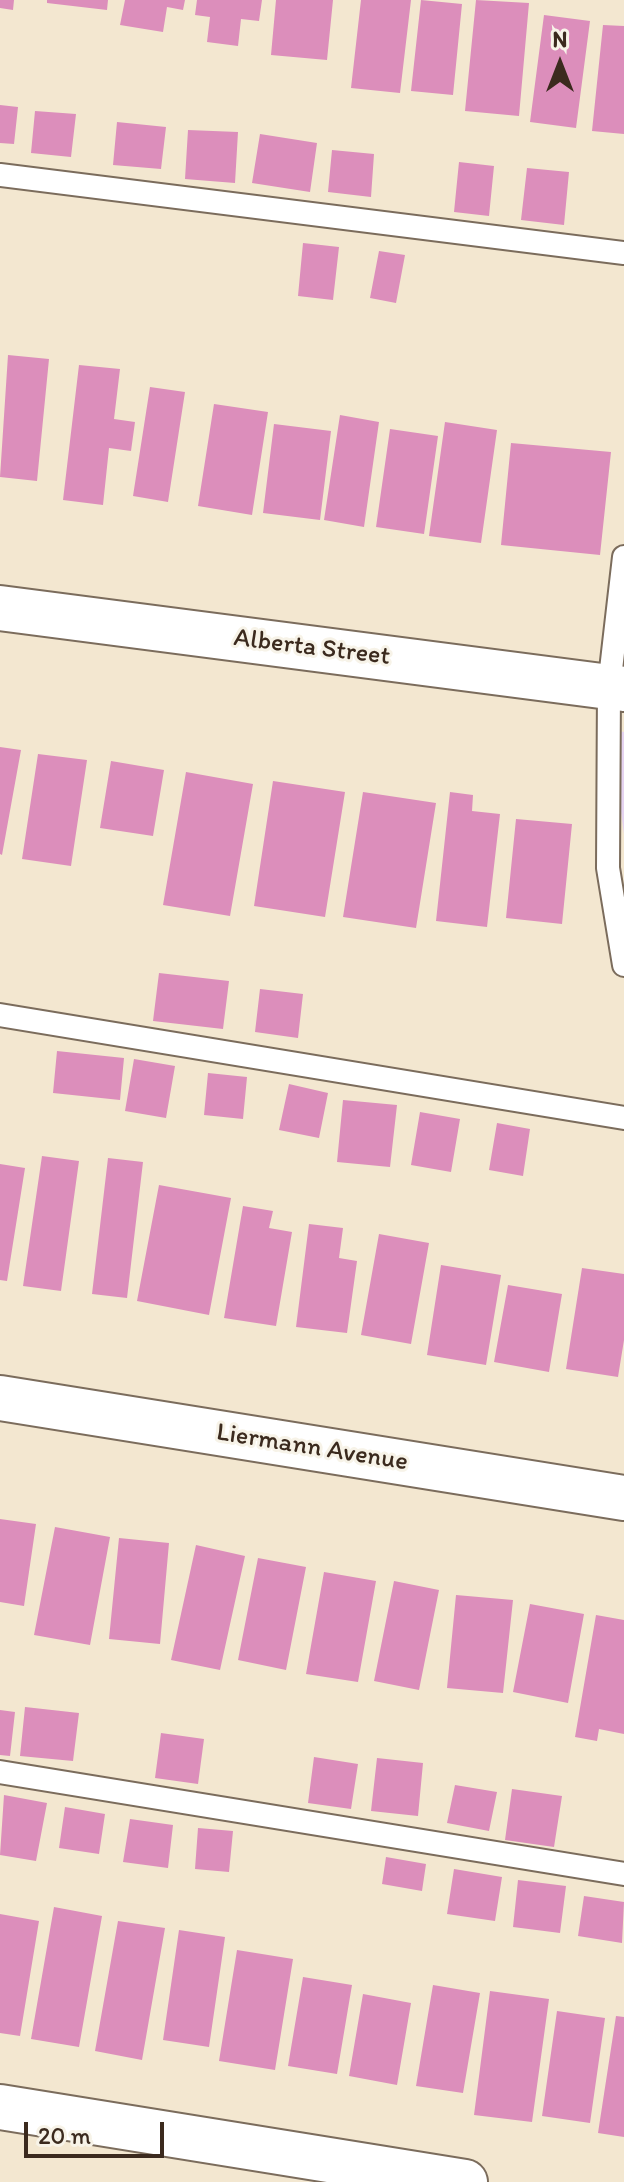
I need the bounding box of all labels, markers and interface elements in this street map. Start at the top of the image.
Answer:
north arrow [520,24,600,104]
text: N [553,26,567,53]
street label: Alberta Street [232,623,392,673]
street label: Liermann Avenue [214,1417,410,1479]
scale bar [28,2106,168,2156]
text: 20 m [38,2121,91,2150]

